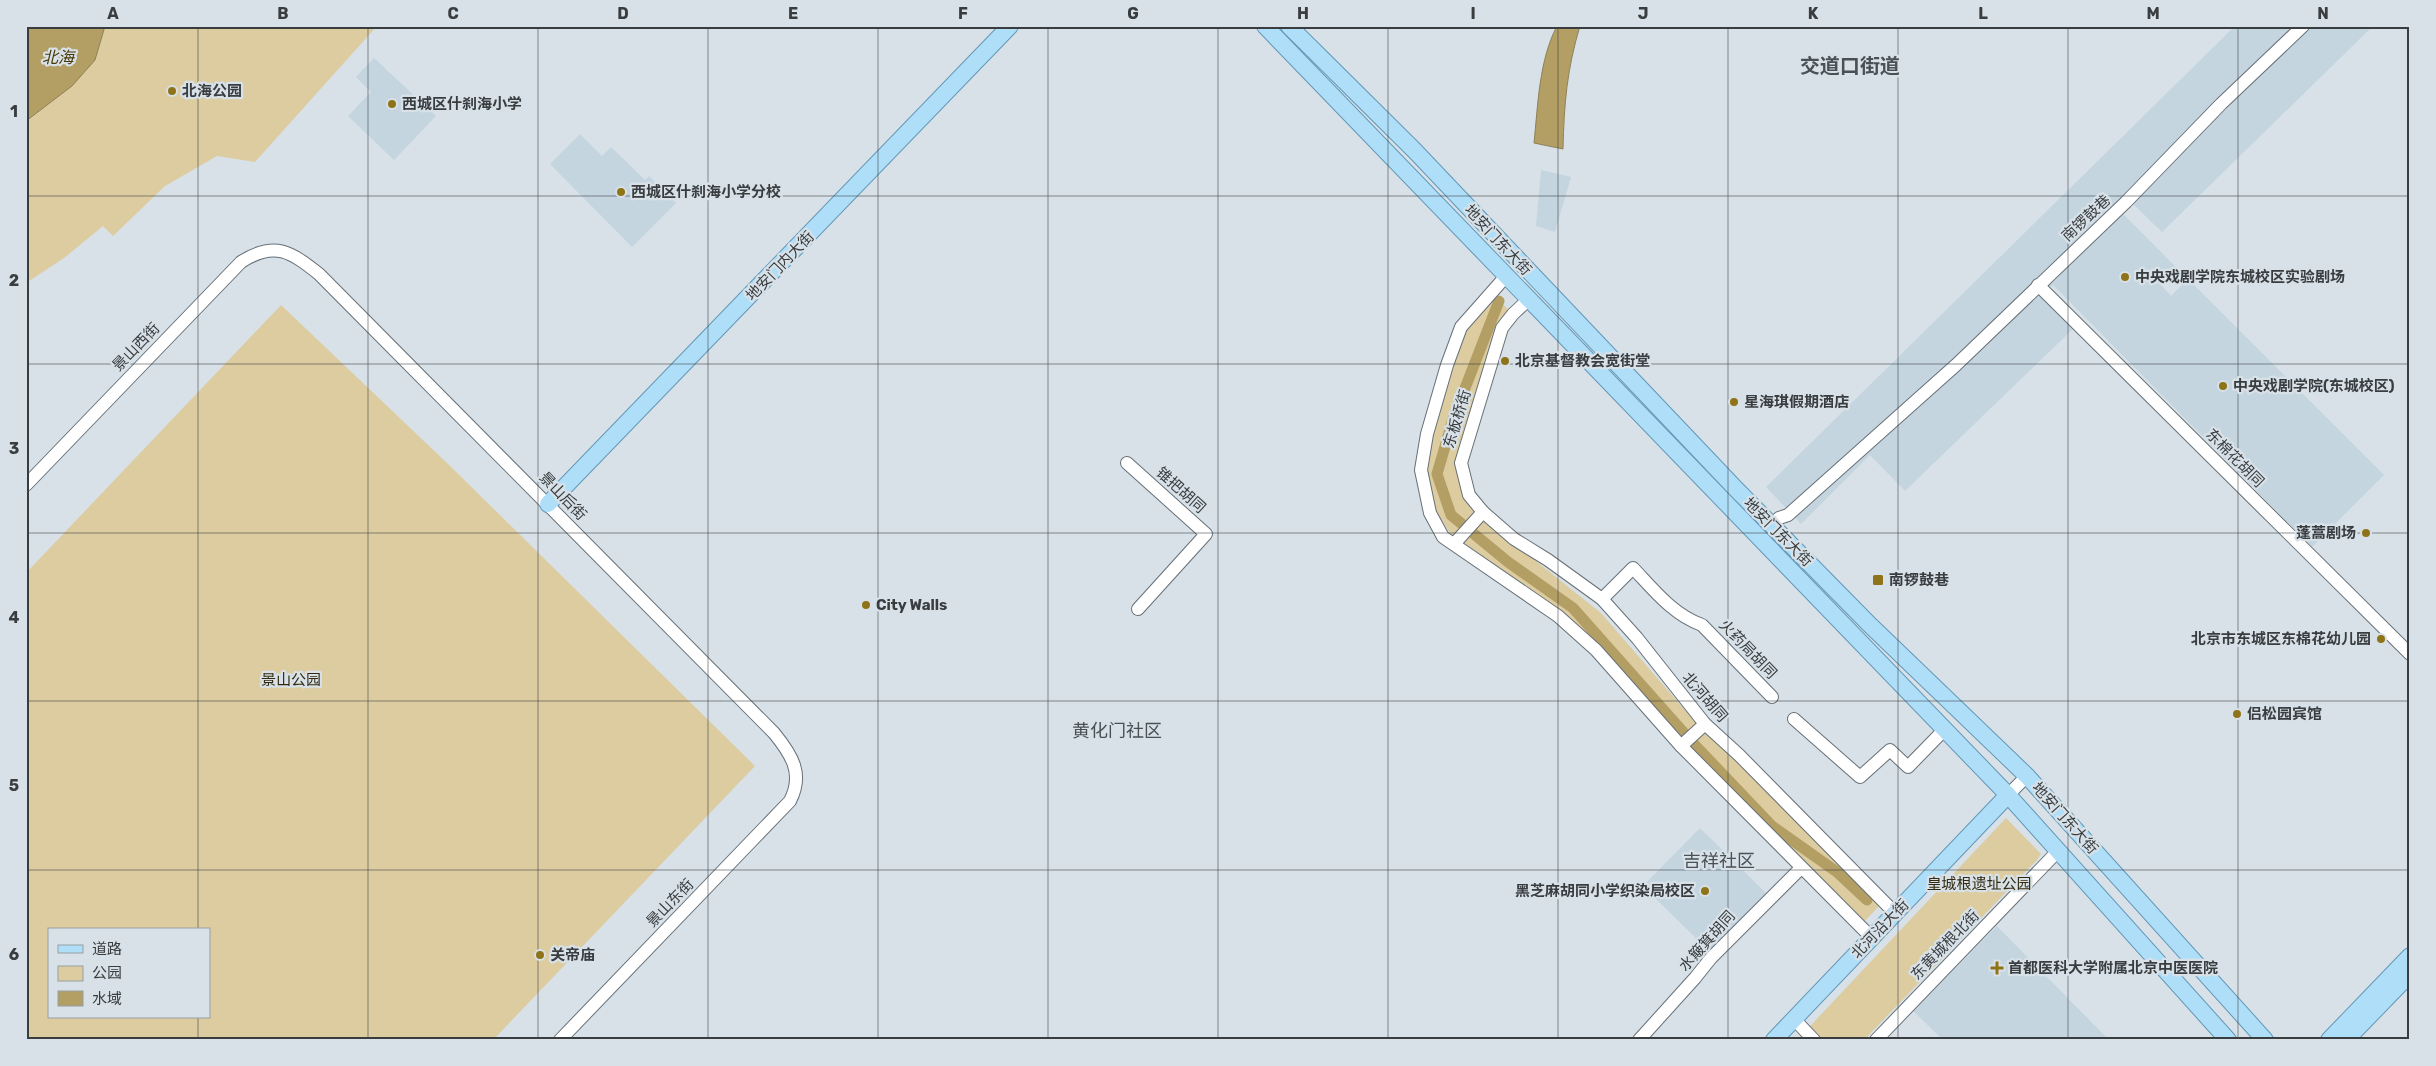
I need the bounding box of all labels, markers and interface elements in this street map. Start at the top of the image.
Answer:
text: A [107,4,119,23]
text: B [277,4,289,23]
text: C [447,4,459,23]
text: D [617,4,629,23]
text: E [788,4,798,23]
text: F [958,4,968,23]
text: G [1127,4,1139,23]
text: H [1297,4,1309,23]
text: I [1470,4,1476,23]
text: J [1638,4,1648,23]
text: K [1808,4,1819,23]
text: L [1978,4,1988,23]
text: M [2146,4,2160,23]
text: N [2317,4,2329,23]
water label: 北海 [42,48,76,67]
district label: 交道口街道 [1800,54,1900,78]
place label: 北海公园 [182,82,242,100]
marker: 北海公园 [166,85,178,97]
place label: 西城区什刹海小学 [402,95,522,113]
marker: 西城区什刹海小学 [386,98,398,110]
text: 1 [10,102,18,121]
place label: 西城区什刹海小学分校 [631,183,781,201]
marker: 西城区什刹海小学分校 [615,186,627,198]
street label: 南锣鼓巷 [2058,191,2114,245]
street label: 地安门东大街 [1461,201,1535,279]
street label: 地安门内大街 [742,227,818,305]
place label: 中央戏剧学院东城校区实验剧场 [2135,268,2345,286]
text: 2 [9,271,19,290]
marker: 中央戏剧学院东城校区实验剧场 [2119,271,2131,283]
street label: 景山西街 [109,319,163,375]
place label: 北京基督教会宽街堂 [1515,352,1650,370]
marker: 北京基督教会宽街堂 [1499,355,1511,367]
place label: 中央戏剧学院(东城校区) [2233,377,2395,395]
marker: 中央戏剧学院(东城校区) [2217,380,2229,392]
street label: 东板桥街 [1440,388,1474,450]
place label: 星海琪假期酒店 [1744,393,1849,411]
marker: 星海琪假期酒店 [1728,396,1740,408]
street label: 东棉花胡同 [2202,425,2268,491]
text: 3 [9,439,19,458]
street label: 锥把胡同 [1153,463,1209,517]
street label: 景山后街 [536,468,590,524]
street label: 地安门东大街 [1740,494,1816,570]
place label: 蓬蒿剧场 [2296,524,2356,542]
marker: 蓬蒿剧场 [2360,527,2372,539]
place label: 南锣鼓巷 [1889,571,1949,589]
marker: 南锣鼓巷 [1871,573,1885,587]
place label: City Walls [876,596,947,614]
marker: City Walls [860,599,872,611]
text: 4 [9,608,20,627]
street label: 火药局胡同 [1715,616,1781,682]
place label: 北京市东城区东棉花幼儿园 [2191,630,2371,648]
marker: 北京市东城区东棉花幼儿园 [2375,633,2387,645]
street label: 北河胡同 [1679,668,1731,726]
park label: 景山公园 [261,671,321,689]
place label: 侣松园宾馆 [2247,705,2322,723]
marker: 侣松园宾馆 [2231,708,2243,720]
district label: 黄化门社区 [1072,720,1162,742]
text: 5 [9,776,19,795]
street label: 地安门东大街 [2028,779,2102,857]
district label: 吉祥社区 [1683,850,1755,872]
street label: 景山东街 [643,875,697,931]
park label: 皇城根遗址公园 [1926,875,2032,893]
place label: 黑芝麻胡同小学织染局校区 [1515,882,1695,900]
marker: 黑芝麻胡同小学织染局校区 [1699,885,1711,897]
street label: 北河沿大街 [1847,896,1913,962]
street label: 东黄城根北街 [1907,906,1983,984]
street label: 水簸箕胡同 [1675,907,1739,975]
legend [48,928,210,1018]
text: 道路 [92,940,122,958]
text: 6 [9,945,19,964]
place label: 关帝庙 [550,946,595,964]
marker: 关帝庙 [534,949,546,961]
place label: 首都医科大学附属北京中医医院 [2008,959,2218,977]
marker: 首都医科大学附属北京中医医院 [1990,961,2004,975]
text: 公园 [92,964,122,982]
text: 水域 [92,990,122,1008]

